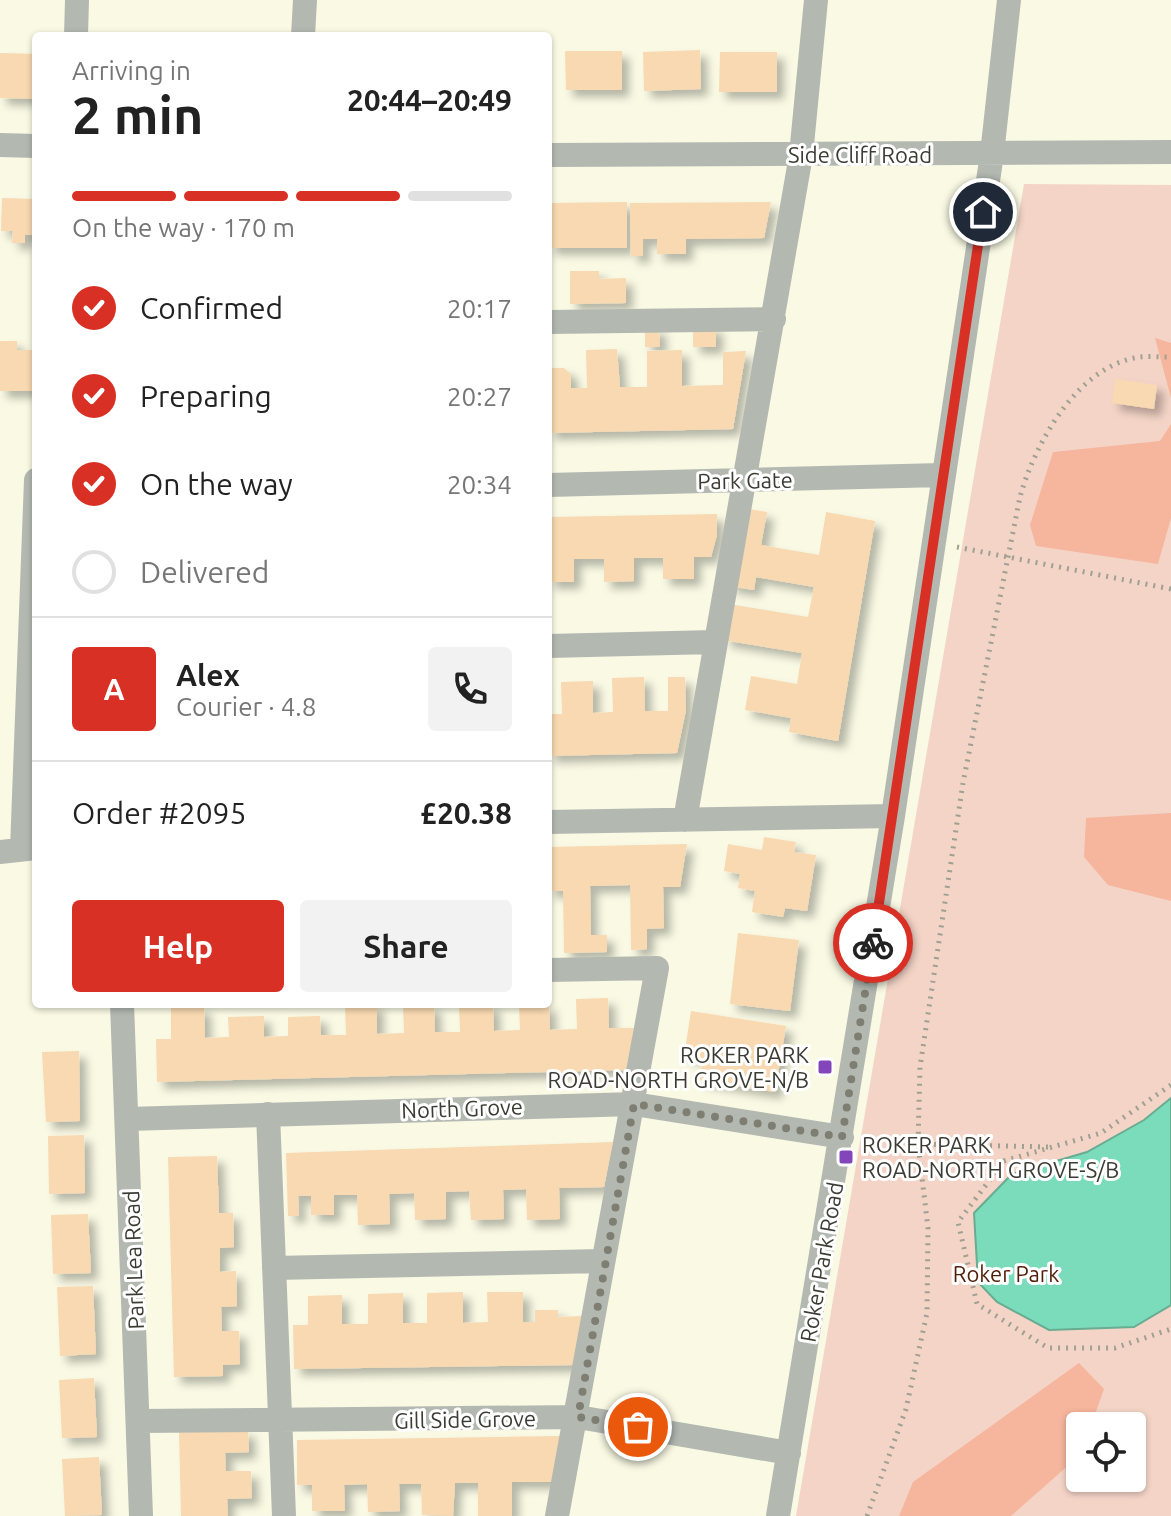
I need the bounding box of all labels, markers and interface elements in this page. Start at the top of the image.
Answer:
text: Arriving in [72,56,191,85]
text: 20:44–20:49 [347,83,512,117]
text: 2 min [72,86,203,144]
street label: Side Cliff Road [788,142,932,167]
pin [949,178,1017,246]
icon: home [961,190,1005,234]
text: On the way · 170 m [72,213,295,242]
icon: check [72,286,116,330]
text: Confirmed [140,291,283,325]
text: 20:17 [447,294,512,323]
icon: check [72,374,116,418]
text: Preparing [140,379,272,413]
text: 20:27 [447,382,512,411]
icon: check [72,462,116,506]
text: On the way [140,467,293,501]
street label: Park Gate [697,467,793,493]
text: 20:34 [447,470,512,499]
text: Delivered [140,555,269,589]
button: phone [428,647,512,731]
text: Alex [176,658,240,692]
text: A [103,672,125,706]
text: Courier · 4.8 [176,692,316,721]
text: Order #2095 [72,796,246,830]
text: £20.38 [420,796,512,830]
button: Help [72,900,284,992]
button: Share [300,900,512,992]
courier [833,903,913,983]
icon: bike [851,921,895,965]
place label: ROKER PARK ROAD-NORTH GROVE-N/B [548,1042,810,1092]
marker: ROKER PARK ROAD-NORTH GROVE-N/B [816,1058,834,1076]
street label: North Grove [401,1093,523,1123]
place label: ROKER PARK ROAD-NORTH GROVE-S/B [862,1132,1119,1182]
marker: ROKER PARK ROAD-NORTH GROVE-S/B [837,1148,855,1166]
street label: Roker Park Road [795,1180,847,1344]
street label: Park Lea Road [118,1190,148,1330]
park label: Roker Park [953,1261,1059,1286]
pin [604,1393,672,1461]
street label: Gill Side Grove [394,1405,536,1433]
icon: bag [616,1405,660,1449]
map controls [1066,1412,1146,1492]
button: locate [1066,1412,1146,1492]

